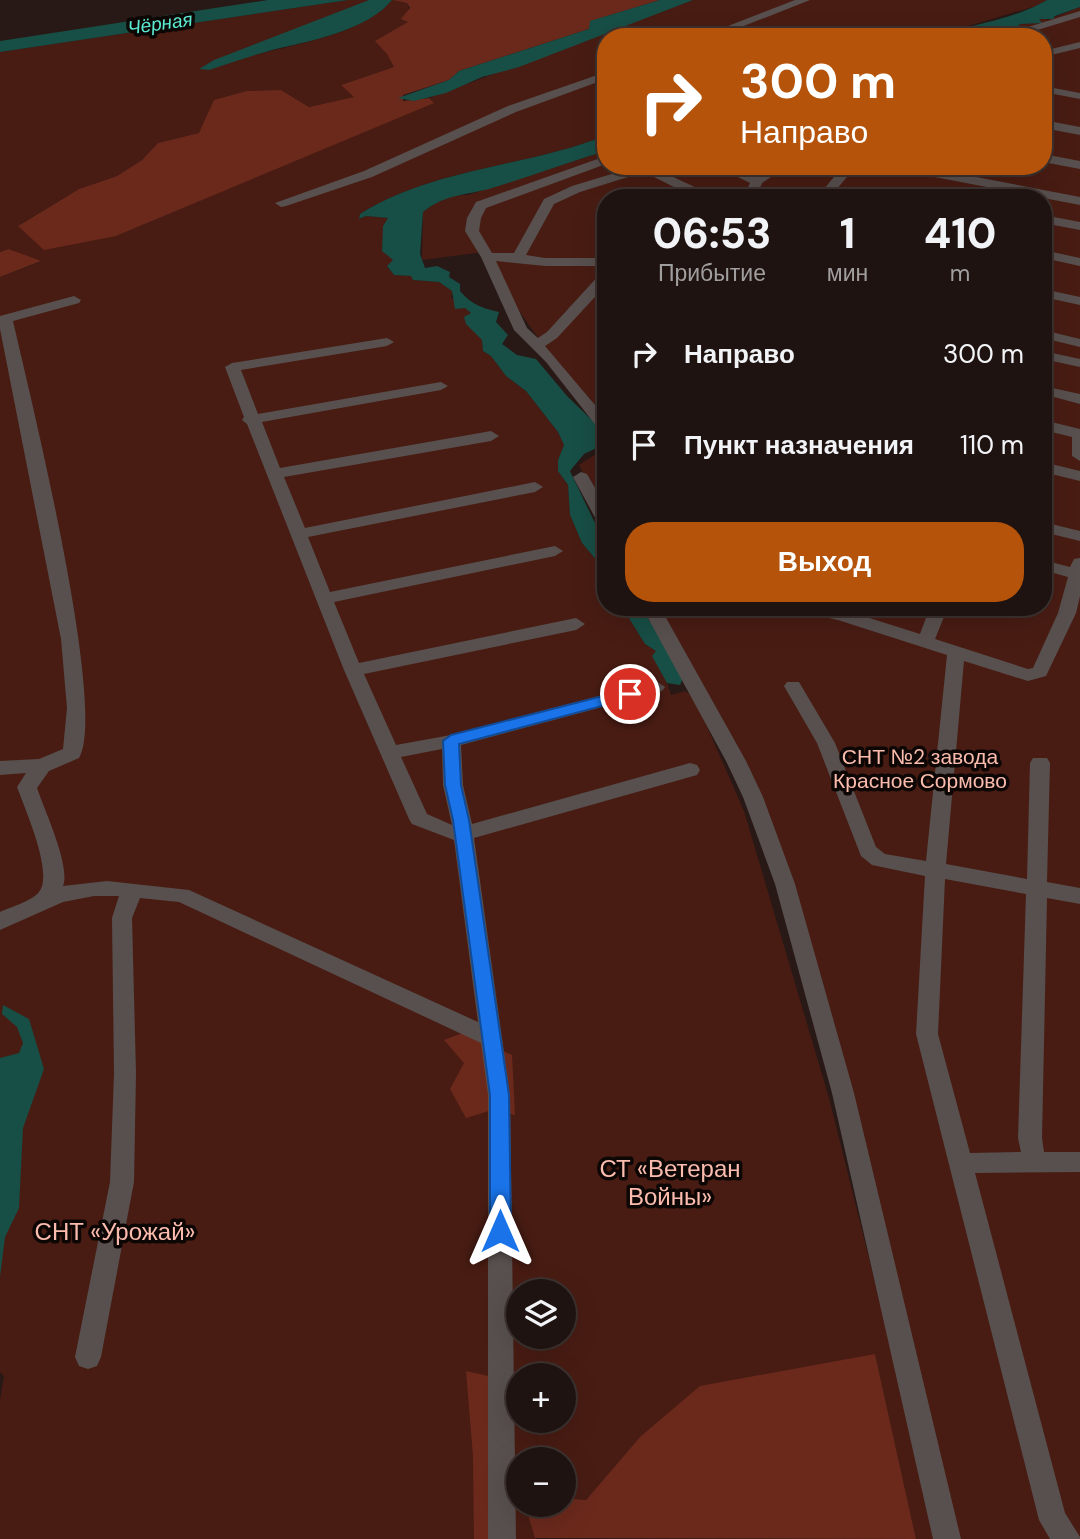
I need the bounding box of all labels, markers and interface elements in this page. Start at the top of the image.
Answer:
water label: Чёрная [126,7,194,40]
text: 300 m [740,49,896,113]
icon: right [625,56,716,147]
text: Направо [740,111,868,153]
text: 06:53 [653,206,771,261]
text: 1 [840,206,855,261]
text: 410 [924,206,996,261]
text: Прибытие [658,258,766,288]
text: мин [827,258,868,288]
text: m [950,258,970,288]
icon: right [625,335,663,373]
text: Направо [684,337,795,371]
text: 300 m [943,337,1024,371]
icon: arrive [625,426,663,464]
text: Пункт назначения [684,428,914,462]
text: 110 m [960,428,1024,462]
button: Выход [625,522,1024,602]
pin [600,664,660,724]
icon: arrive [611,675,649,713]
park label: СНТ №2 завода Красное Сормово [833,743,1007,795]
park label: СТ «Ветеран Войны» [599,1153,741,1212]
position arrow [463,1194,537,1268]
park label: СНТ «Урожай» [35,1216,195,1247]
map controls [506,1279,576,1517]
button: layers [506,1279,576,1349]
button: + [506,1363,576,1433]
button: − [506,1447,576,1517]

